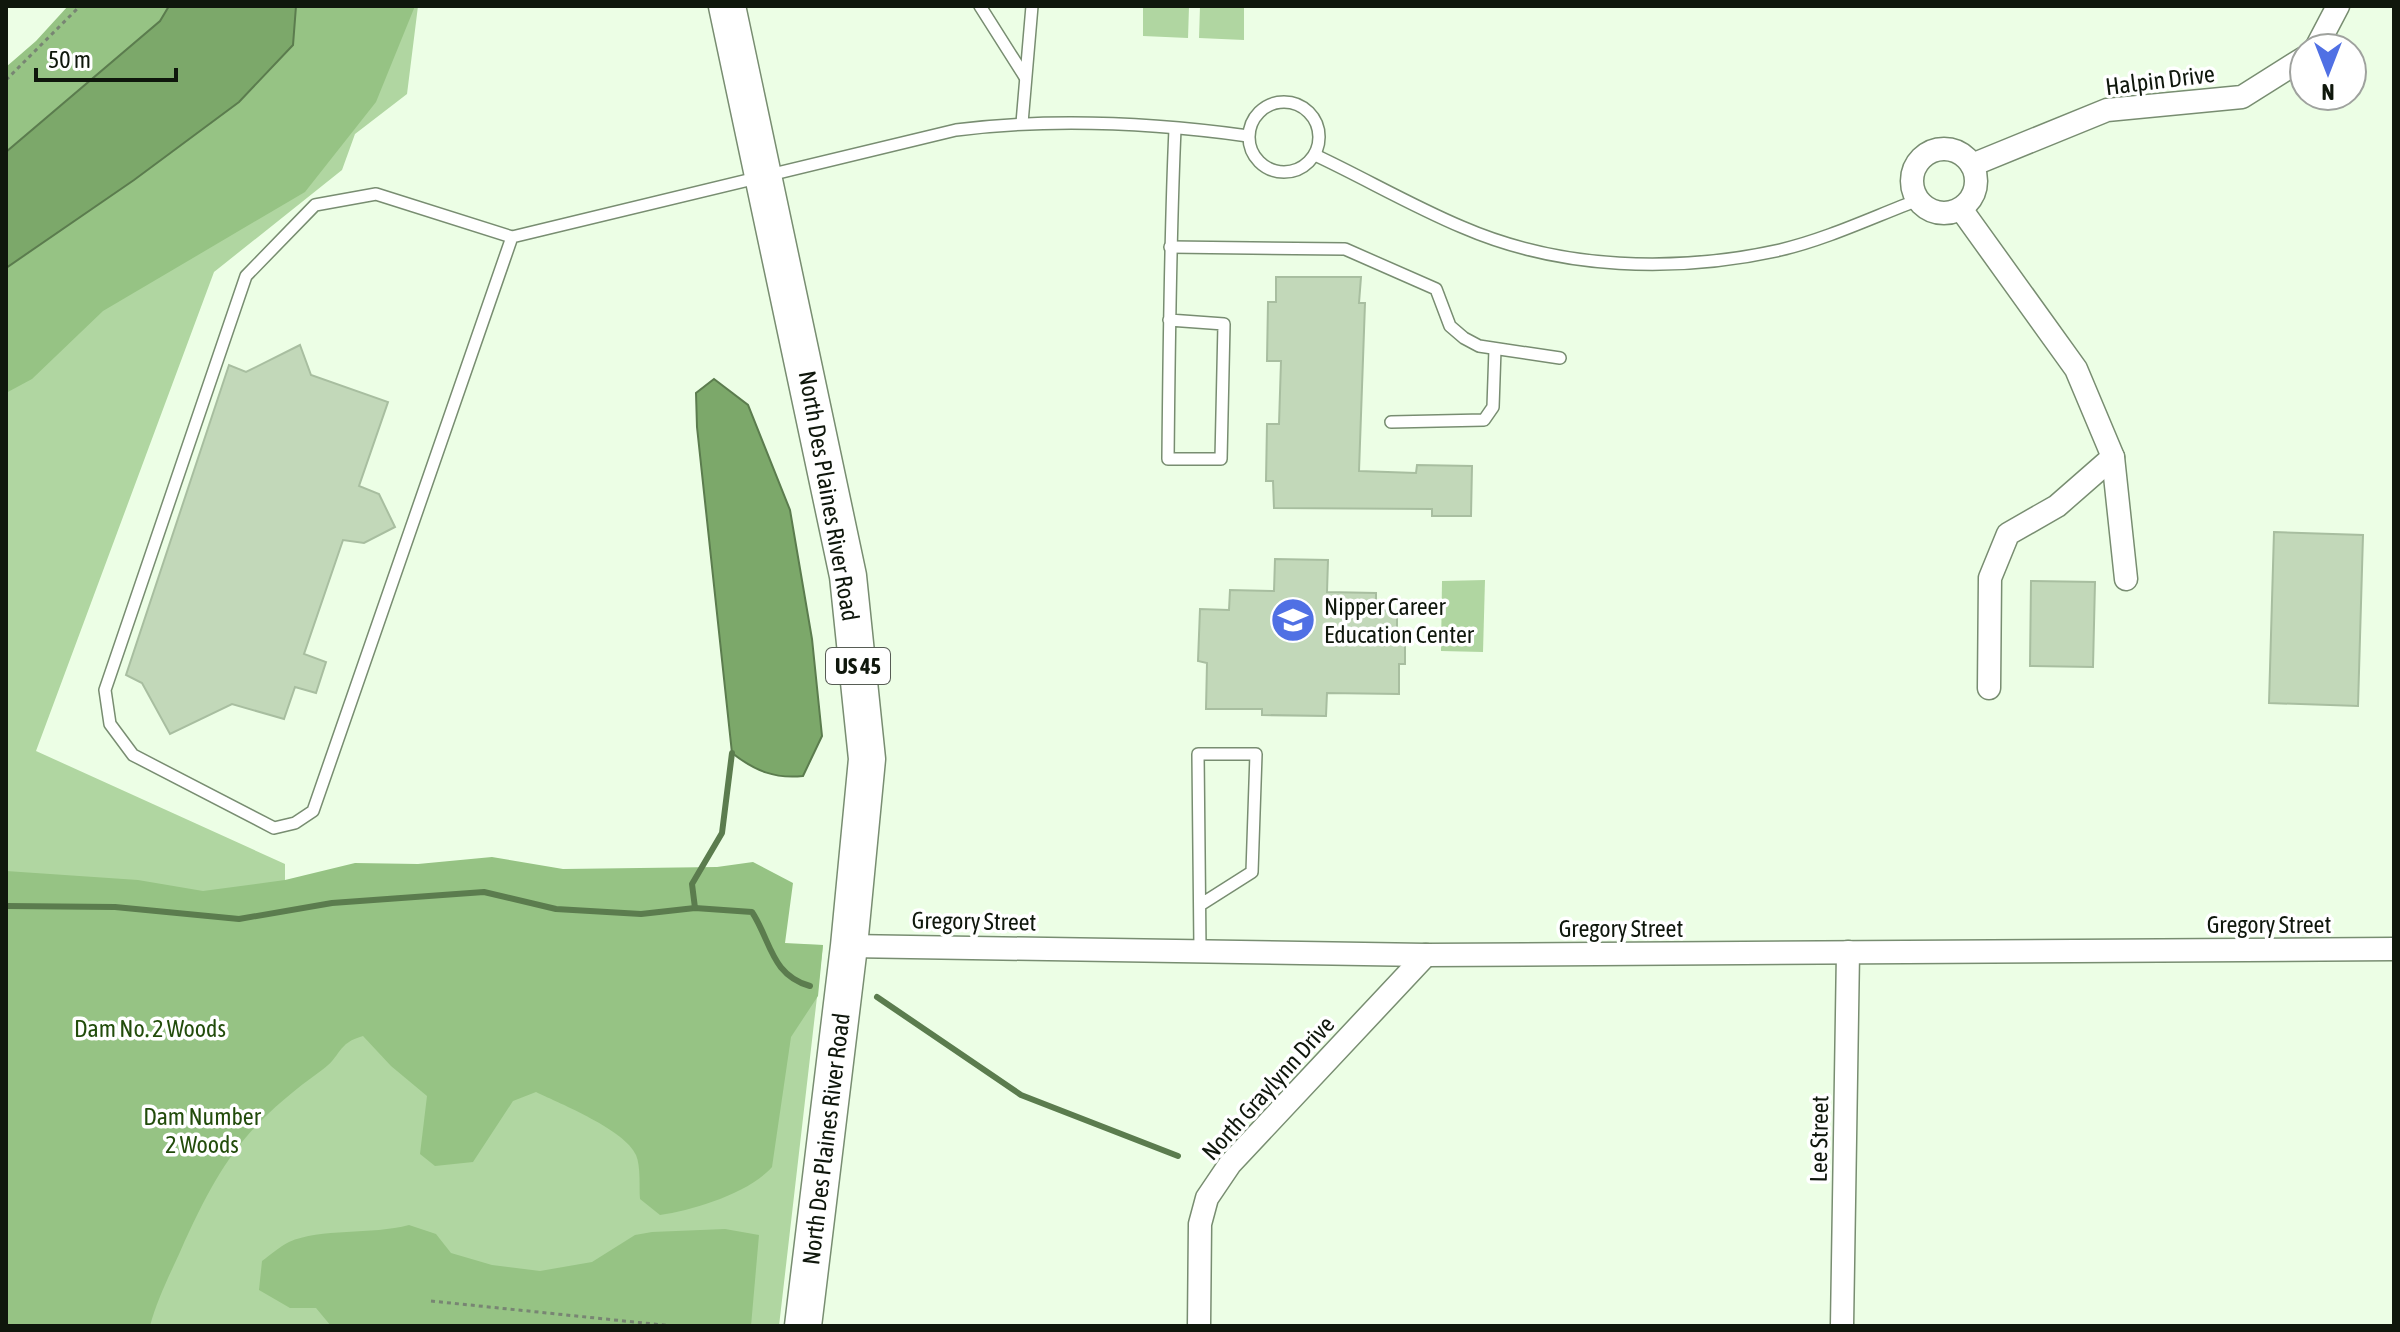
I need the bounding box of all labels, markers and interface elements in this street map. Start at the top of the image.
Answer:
scale bar [36,32,176,82]
north arrow [2288,32,2368,112]
text: 50 m [48,46,91,73]
street label: Halpin Drive [2104,60,2216,100]
text: N [2322,79,2334,105]
street label: North Des Plaines River Road [794,369,864,623]
place label: Nipper Career Education Center [1324,593,1475,648]
school or university icon: Nipper Career Education Center [1269,596,1317,644]
road number: US 45 [826,648,890,684]
street label: Gregory Street [911,906,1037,936]
street label: Gregory Street [2207,911,2331,938]
street label: Gregory Street [1559,915,1683,942]
street label: North Graylynn Drive [1197,1011,1339,1165]
street label: North Des Plaines River Road [797,1012,855,1266]
park label: Dam No. 2 Woods [74,1015,226,1042]
street label: Lee Street [1805,1095,1833,1183]
park label: Dam Number 2 Woods [143,1103,262,1158]

